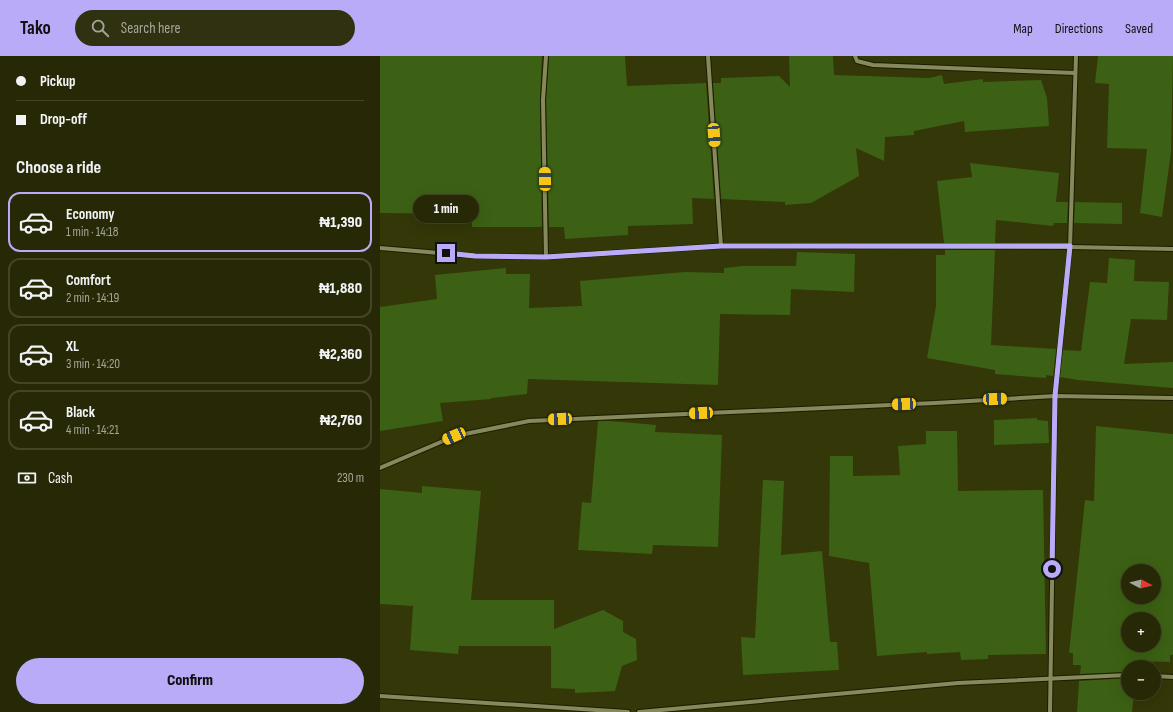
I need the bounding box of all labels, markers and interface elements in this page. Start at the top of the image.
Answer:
search box [75,10,355,46]
text: Tako [20,17,51,40]
icon: search [89,17,111,39]
text: Search here [121,19,180,38]
text: Map [1013,20,1033,37]
text: Directions [1055,20,1103,37]
text: Saved [1125,20,1153,37]
text: Pickup [40,72,76,91]
text: Drop-off [40,110,87,129]
car [707,123,721,147]
text: Choose a ride [16,157,101,178]
car [539,167,551,191]
callout: 1 min [413,195,479,223]
text: 1 min [434,201,458,217]
icon: car [18,204,54,240]
text: Economy [66,205,115,224]
text: ₦1,390 [319,213,362,232]
text: 1 min · 14:18 [66,224,118,240]
route end [437,244,455,262]
icon: car [18,270,54,306]
text: Comfort [66,271,111,290]
text: ₦1,880 [319,279,362,298]
text: 2 min · 14:19 [66,290,119,306]
icon: car [18,336,54,372]
text: XL [66,337,79,356]
text: ₦2,360 [319,345,362,364]
text: 3 min · 14:20 [66,356,120,372]
car [983,392,1007,406]
car [892,397,916,411]
icon: car [18,402,54,438]
text: Black [66,403,95,422]
car [689,406,713,420]
text: ₦2,760 [320,411,362,430]
car [548,412,572,426]
text: 4 min · 14:21 [66,422,119,438]
car [441,426,467,446]
icon: cash [16,467,38,489]
text: Cash [48,469,73,488]
text: 230 m [337,470,364,486]
route start [1043,560,1061,578]
north arrow [1121,564,1161,604]
map controls [1121,564,1161,700]
button: + [1121,612,1161,652]
button: Confirm [16,658,364,704]
button: − [1121,660,1161,700]

